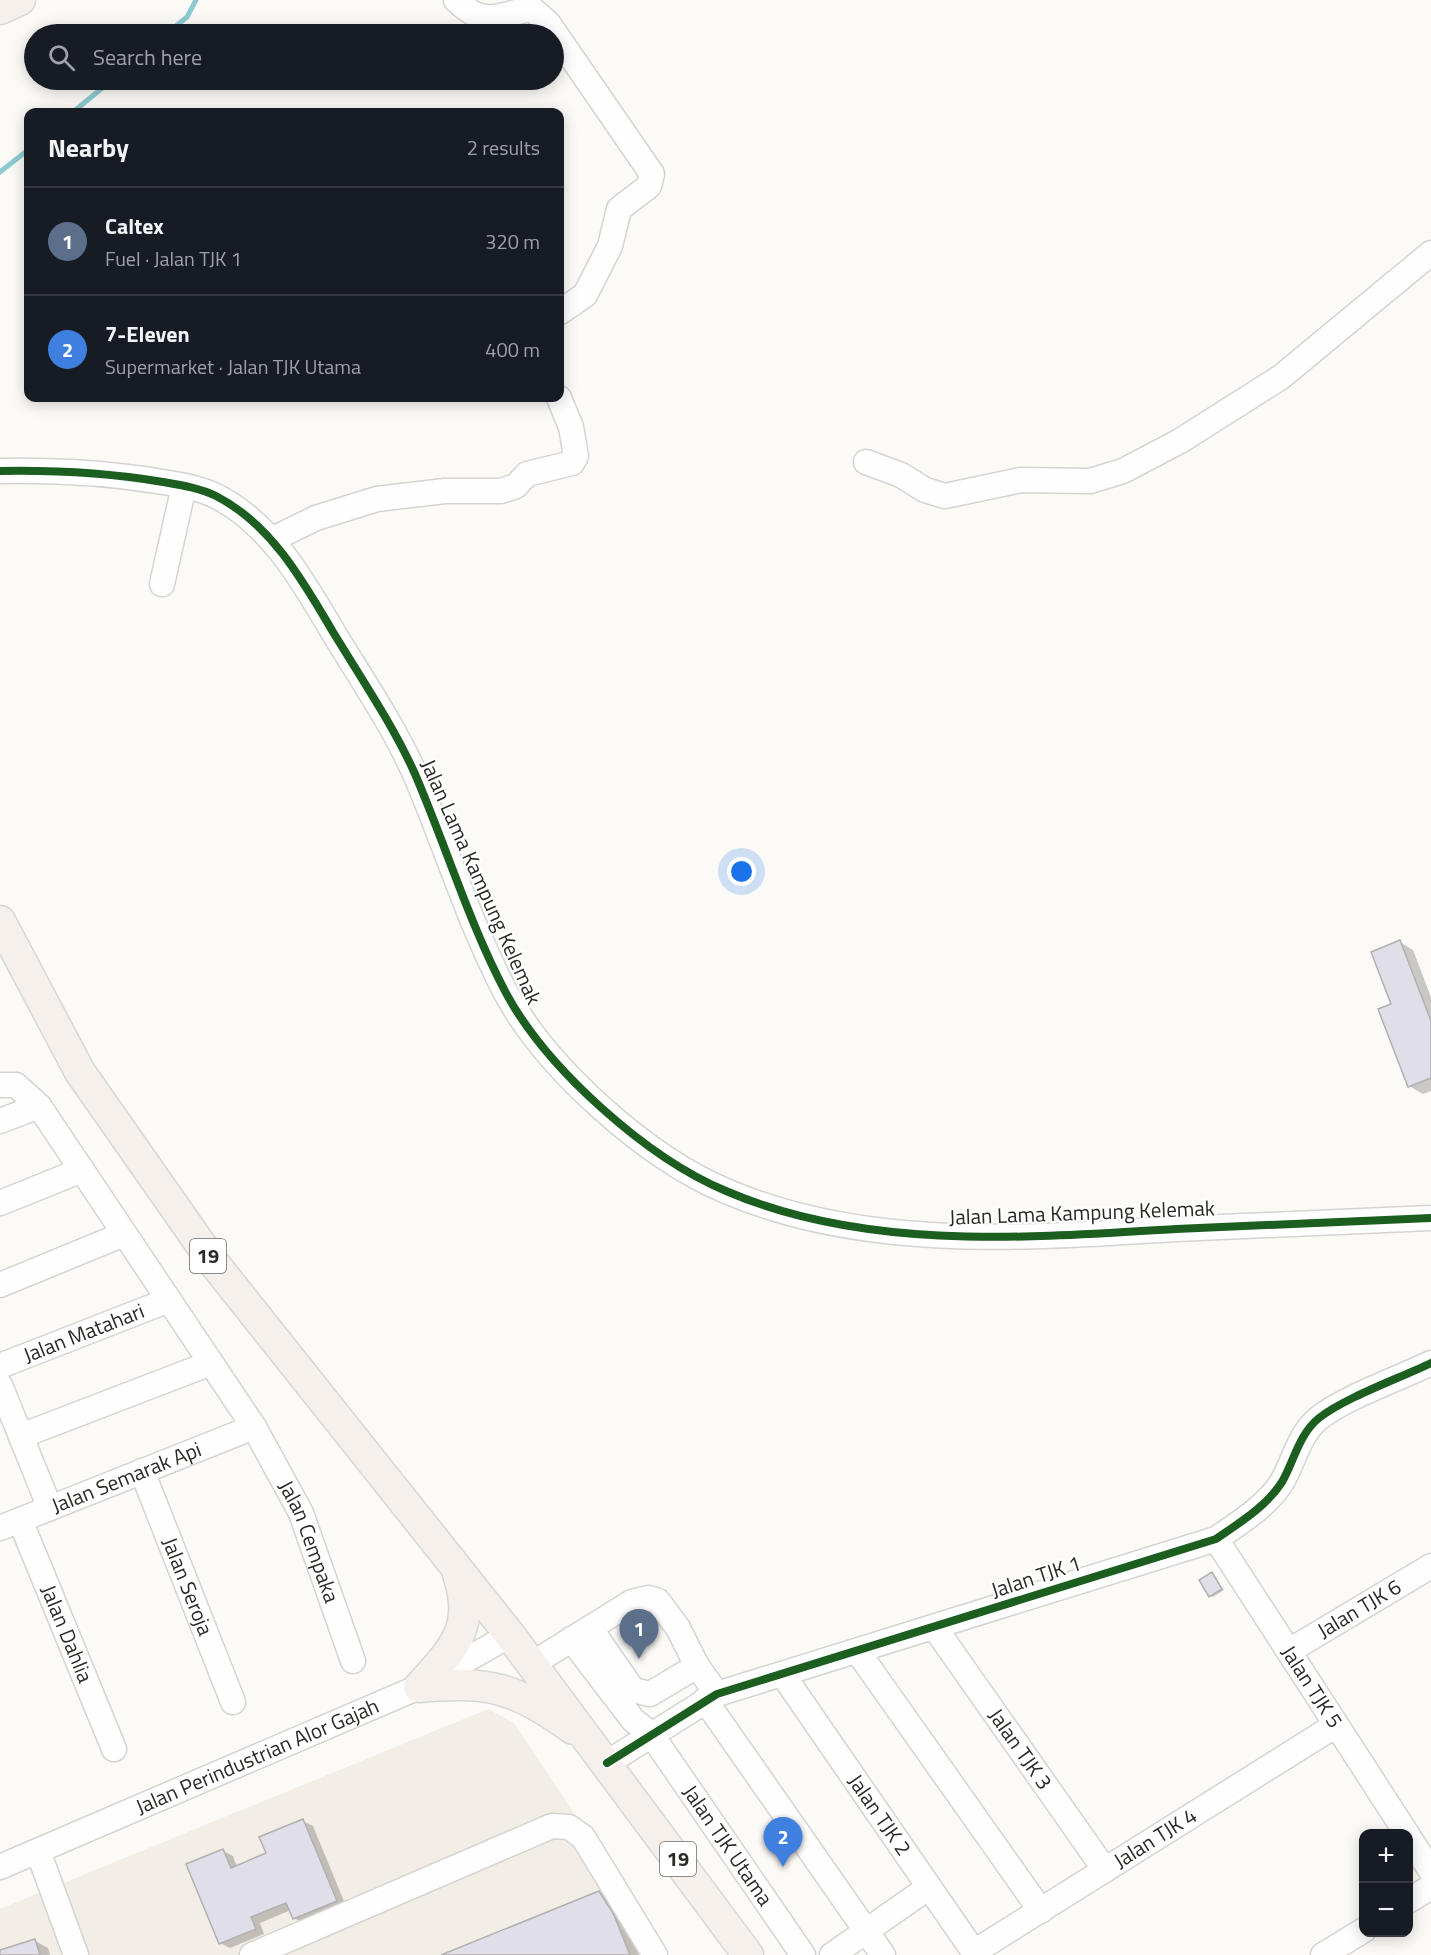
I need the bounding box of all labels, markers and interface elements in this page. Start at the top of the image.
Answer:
search box [24,24,564,90]
text: Search here [93,40,202,74]
icon: search [45,41,78,74]
text: Nearby [48,128,129,167]
text: 2 results [467,132,540,163]
text: Caltex [105,209,164,243]
text: 1 [62,226,73,257]
text: 320 m [485,226,540,257]
text: Fuel · Jalan TJK 1 [105,243,242,274]
text: 7-Eleven [105,317,190,351]
text: 2 [62,334,73,365]
text: 400 m [485,334,540,365]
text: Supermarket · Jalan TJK Utama [105,351,361,382]
street label: Jalan Lama Kampung Kelemak [413,754,551,1010]
your location [727,857,756,886]
street label: Jalan Lama Kampung Kelemak [949,1191,1215,1233]
road number: 19 [190,1239,226,1273]
street label: Jalan Matahari [18,1294,149,1370]
street label: Jalan Semarak Api [46,1433,206,1521]
street label: Jalan Cempaka [271,1474,348,1607]
street label: Jalan Seroja [155,1532,222,1640]
street label: Jalan TJK 1 [987,1546,1085,1606]
street label: Jalan TJK 6 [1311,1570,1407,1646]
street label: Jalan Dahlia [33,1580,102,1688]
pin: 1 [620,1610,658,1659]
street label: Jalan TJK 5 [1274,1638,1351,1734]
street label: Jalan Perindustrian Alor Gajah [130,1689,384,1822]
street label: Jalan TJK 3 [981,1701,1061,1796]
street label: Jalan TJK 2 [841,1767,920,1862]
street label: Jalan TJK Utama [675,1778,782,1912]
street label: Jalan TJK 4 [1107,1799,1203,1876]
pin: 2 [764,1818,802,1867]
map controls [1359,1829,1413,1937]
button: + [1359,1829,1413,1883]
road number: 19 [660,1842,696,1876]
button: − [1359,1883,1413,1937]

